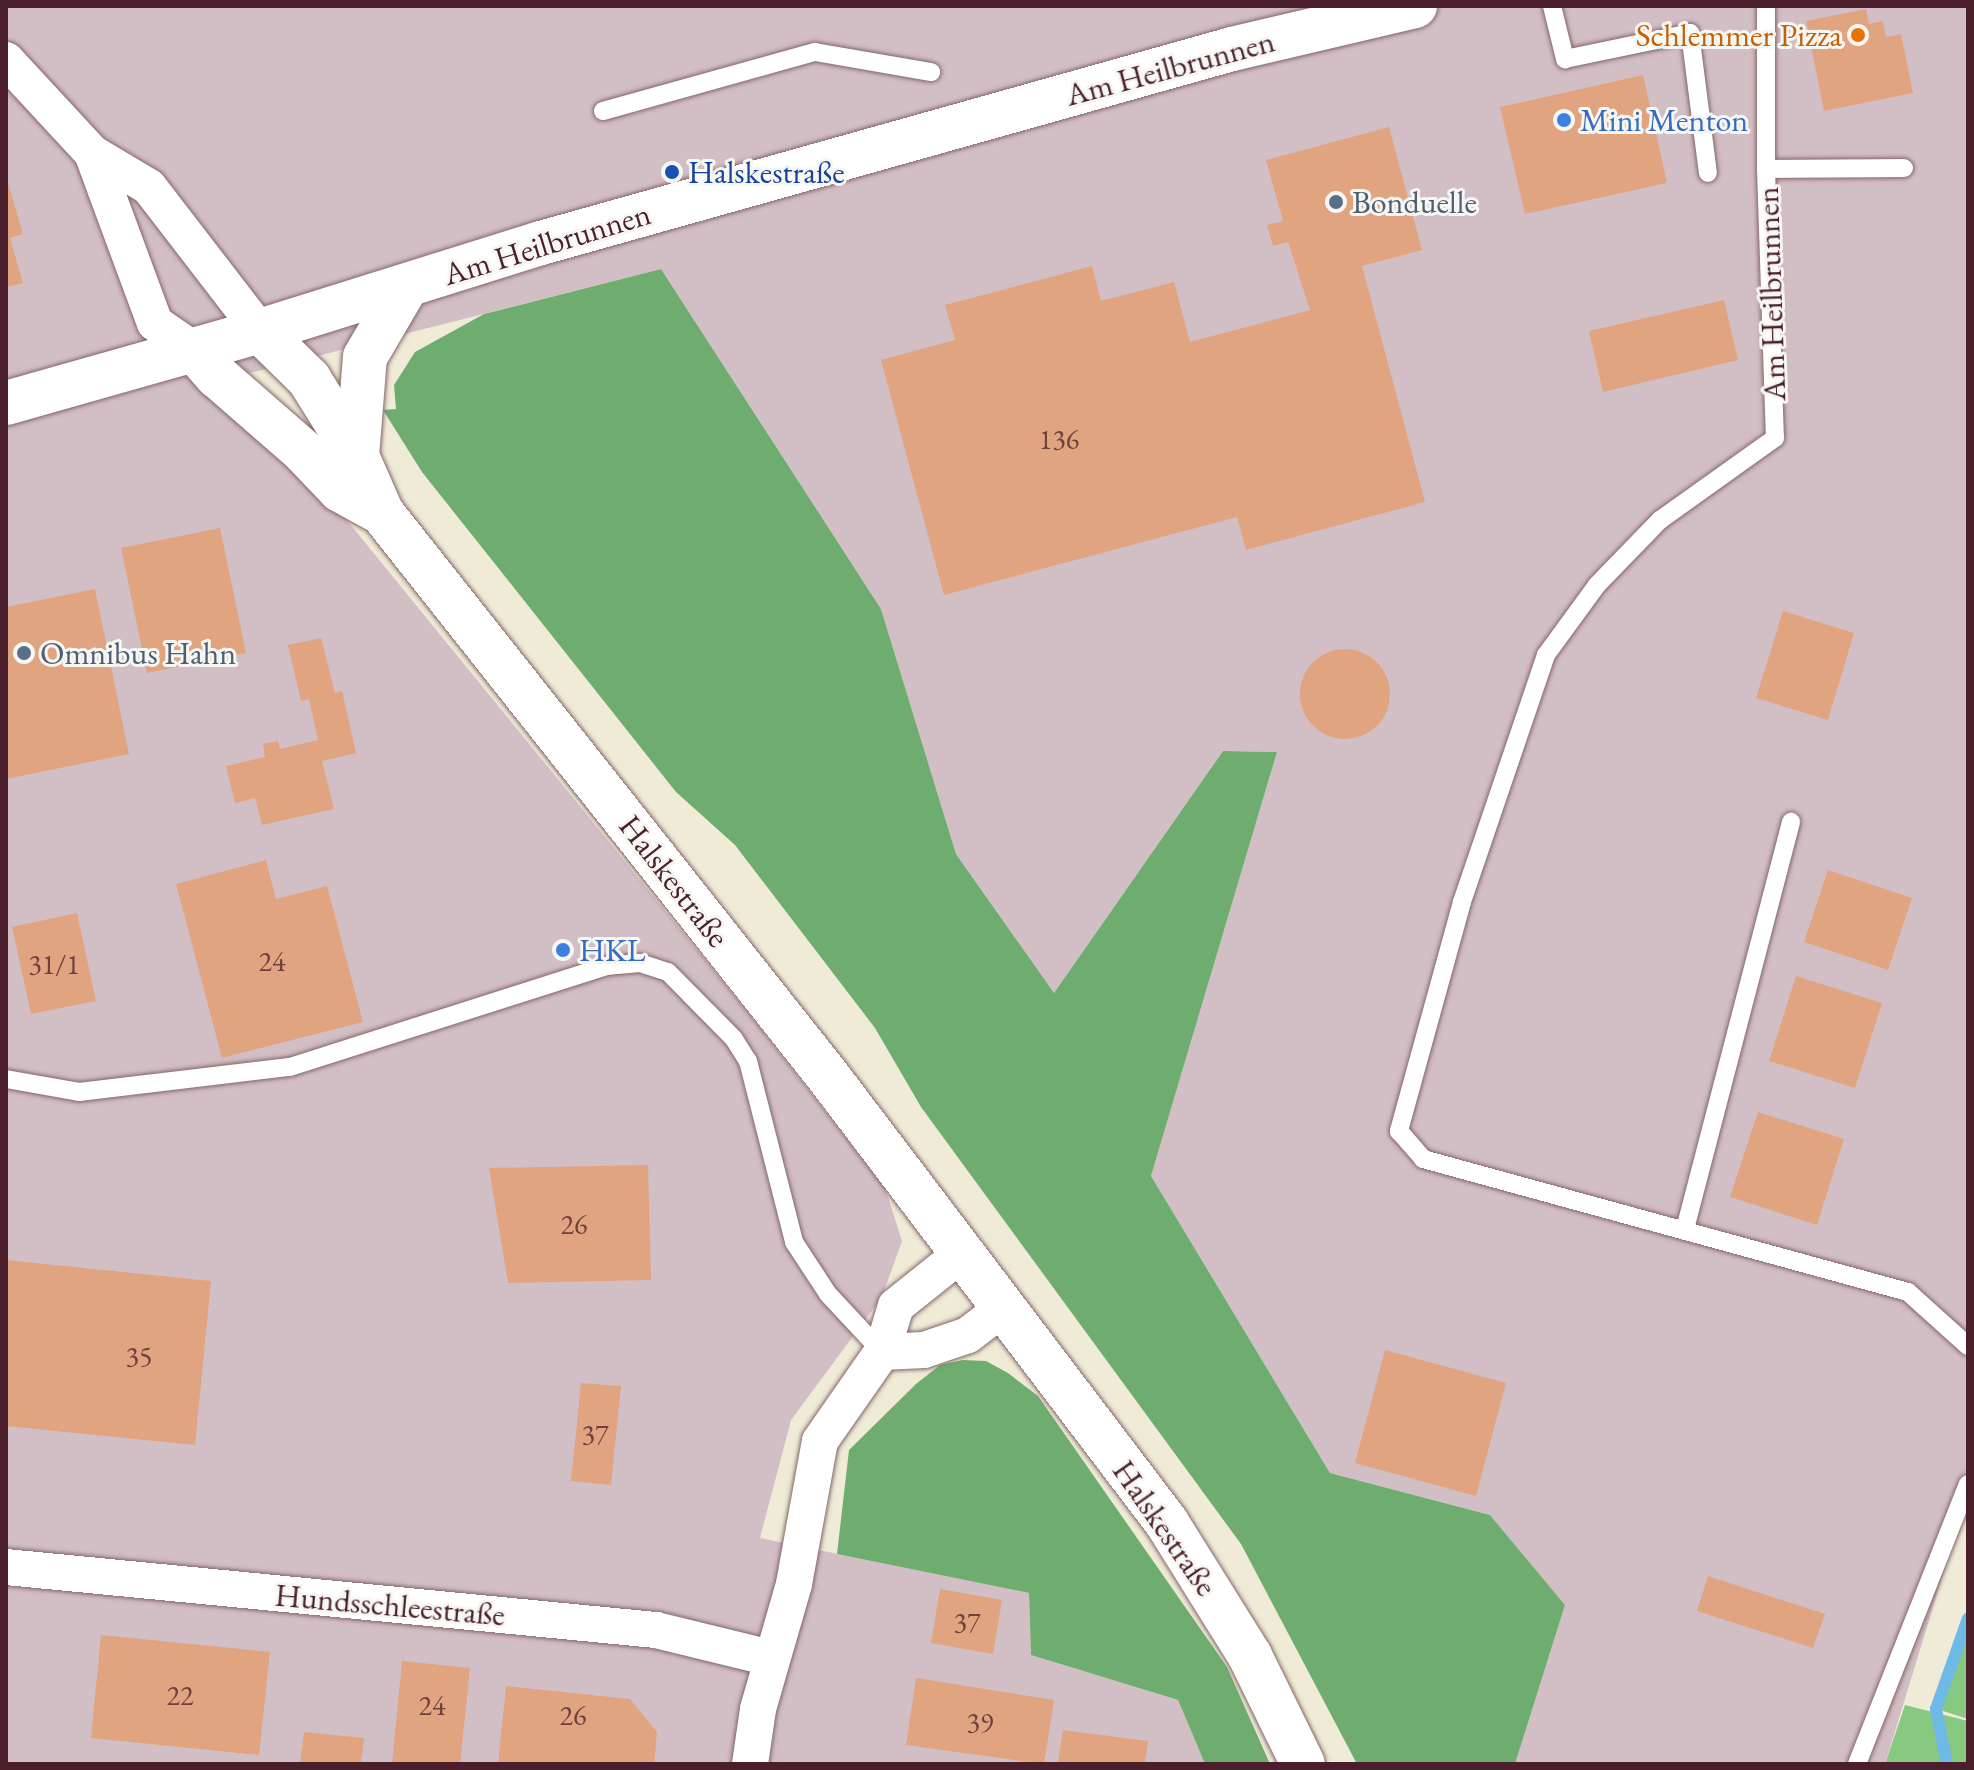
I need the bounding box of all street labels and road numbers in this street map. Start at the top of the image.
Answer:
street label: Am Heilbrunnen [1061,22,1279,114]
street label: Am Heilbrunnen [1748,186,1794,402]
street label: Am Heilbrunnen [439,194,655,294]
street label: Halskestraße [611,807,737,955]
street label: Halskestraße [1104,1453,1226,1603]
street label: Hundsschleestraße [273,1576,507,1634]

